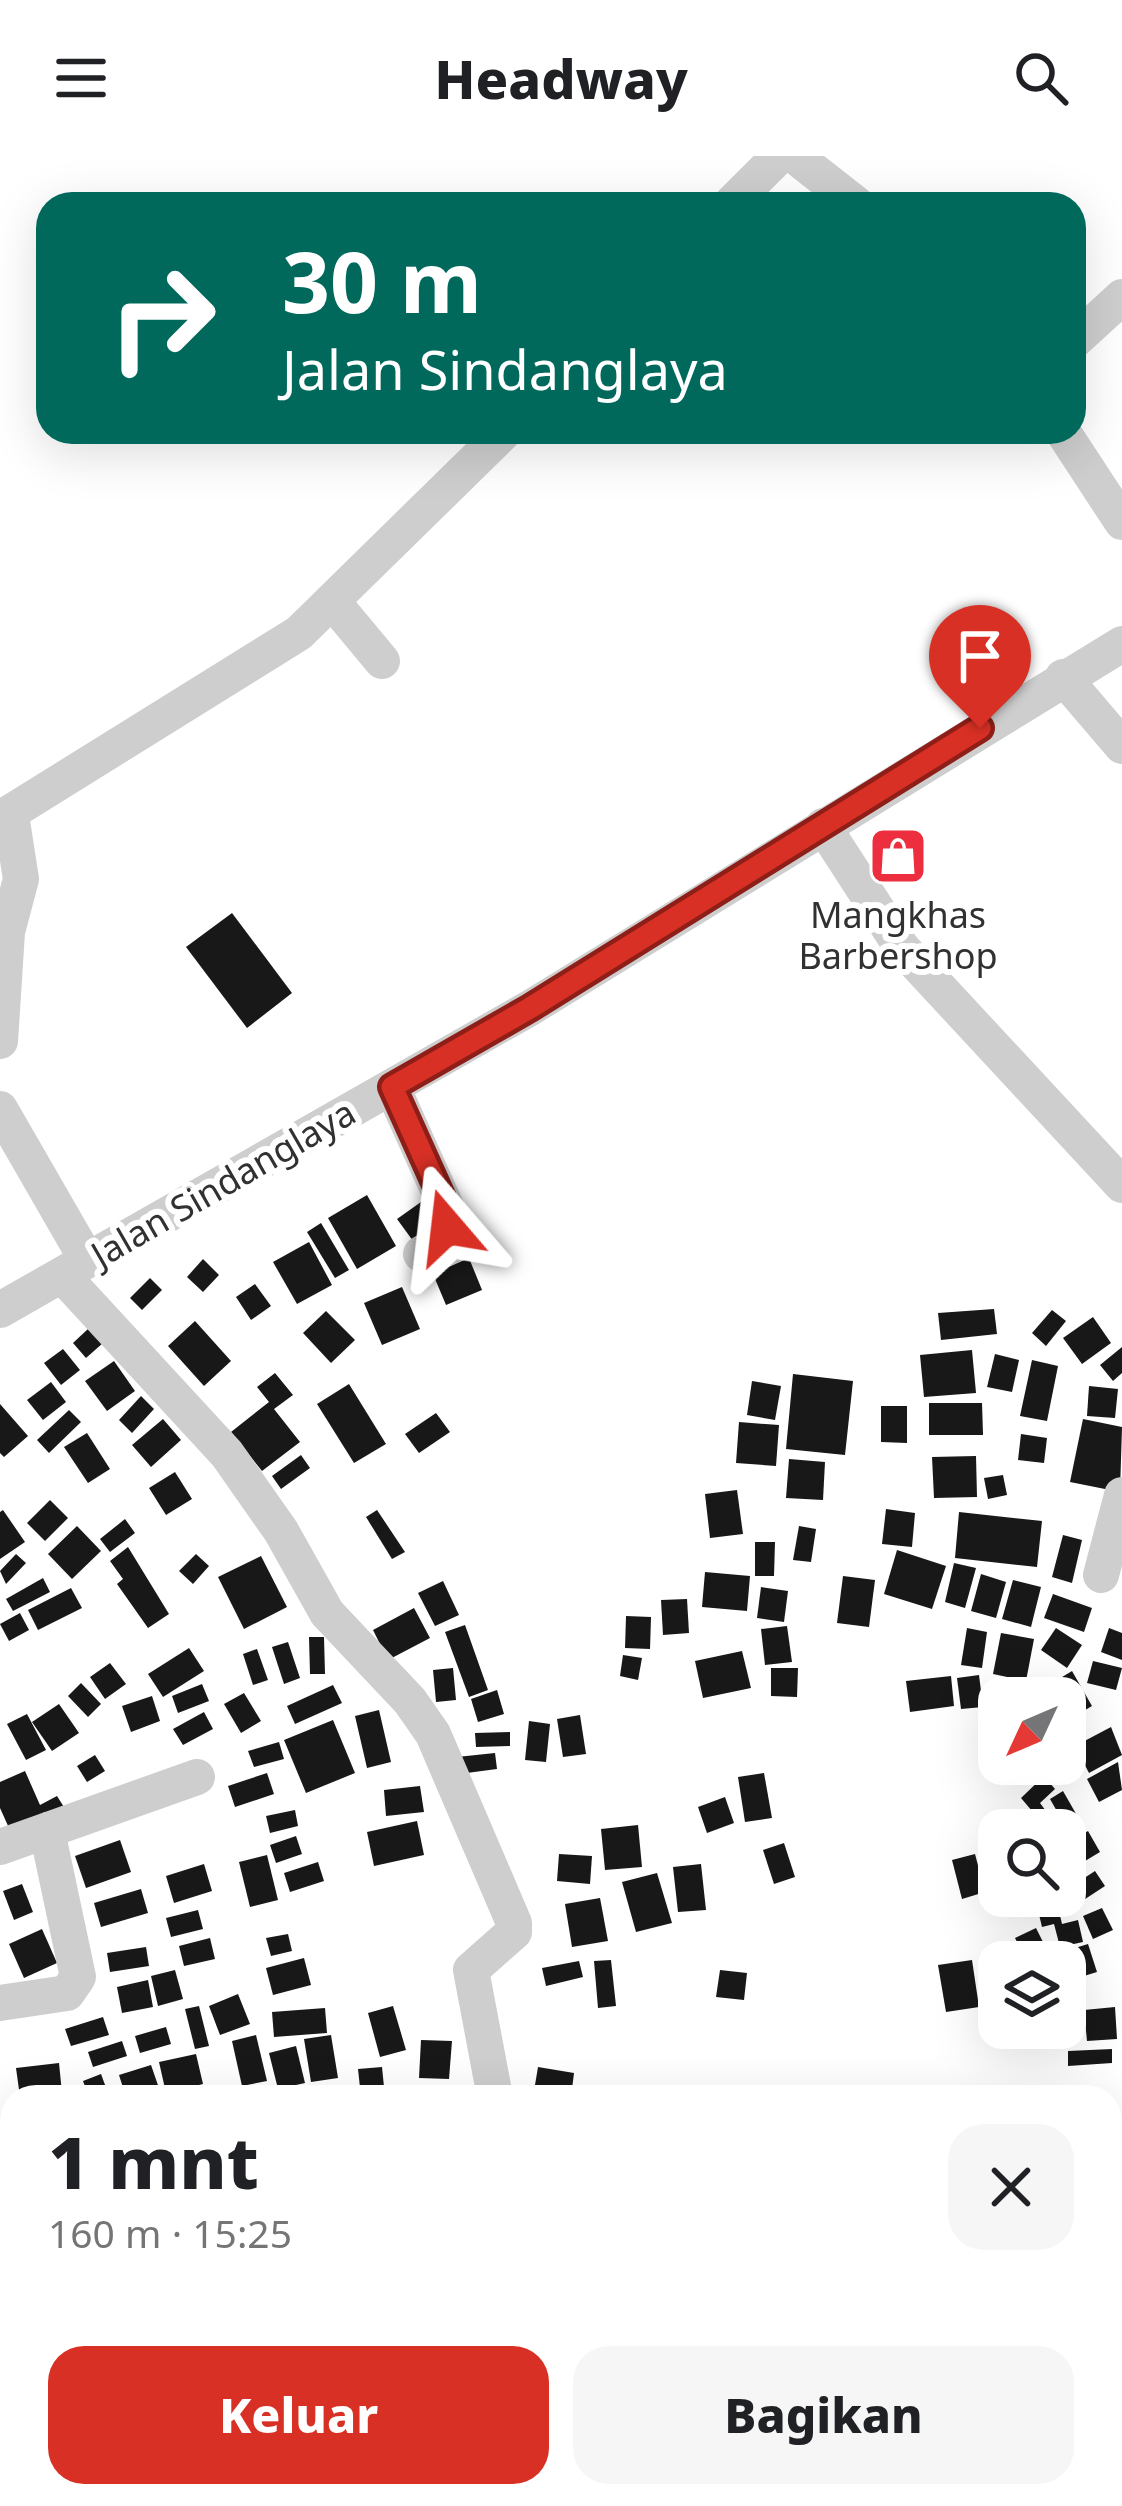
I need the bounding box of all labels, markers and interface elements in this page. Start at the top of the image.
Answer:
text: Headway [434,41,688,115]
icon: menu [48,45,114,111]
icon: search [1008,45,1074,111]
text: 30 m [282,223,482,338]
icon: right [84,240,240,396]
text: Jalan Sindanglaya [282,332,728,406]
pin [929,605,1031,728]
icon: arrive [947,623,1013,689]
shop icon: Mangkhas Barbershop [867,825,929,887]
place label: Mangkhas Barbershop [798,890,998,980]
street label: Jalan Sindanglaya [79,1087,364,1280]
position arrow [384,1164,510,1290]
north arrow [978,1677,1086,1785]
map controls [978,1677,1086,2049]
button: search [978,1809,1086,1917]
button: layers [978,1941,1086,2049]
text: 1 mnt [48,2112,259,2210]
button: close [948,2124,1074,2250]
text: 160 m · 15:25 [48,2206,292,2259]
button: Keluar [48,2346,549,2484]
button: Bagikan [573,2346,1074,2484]

